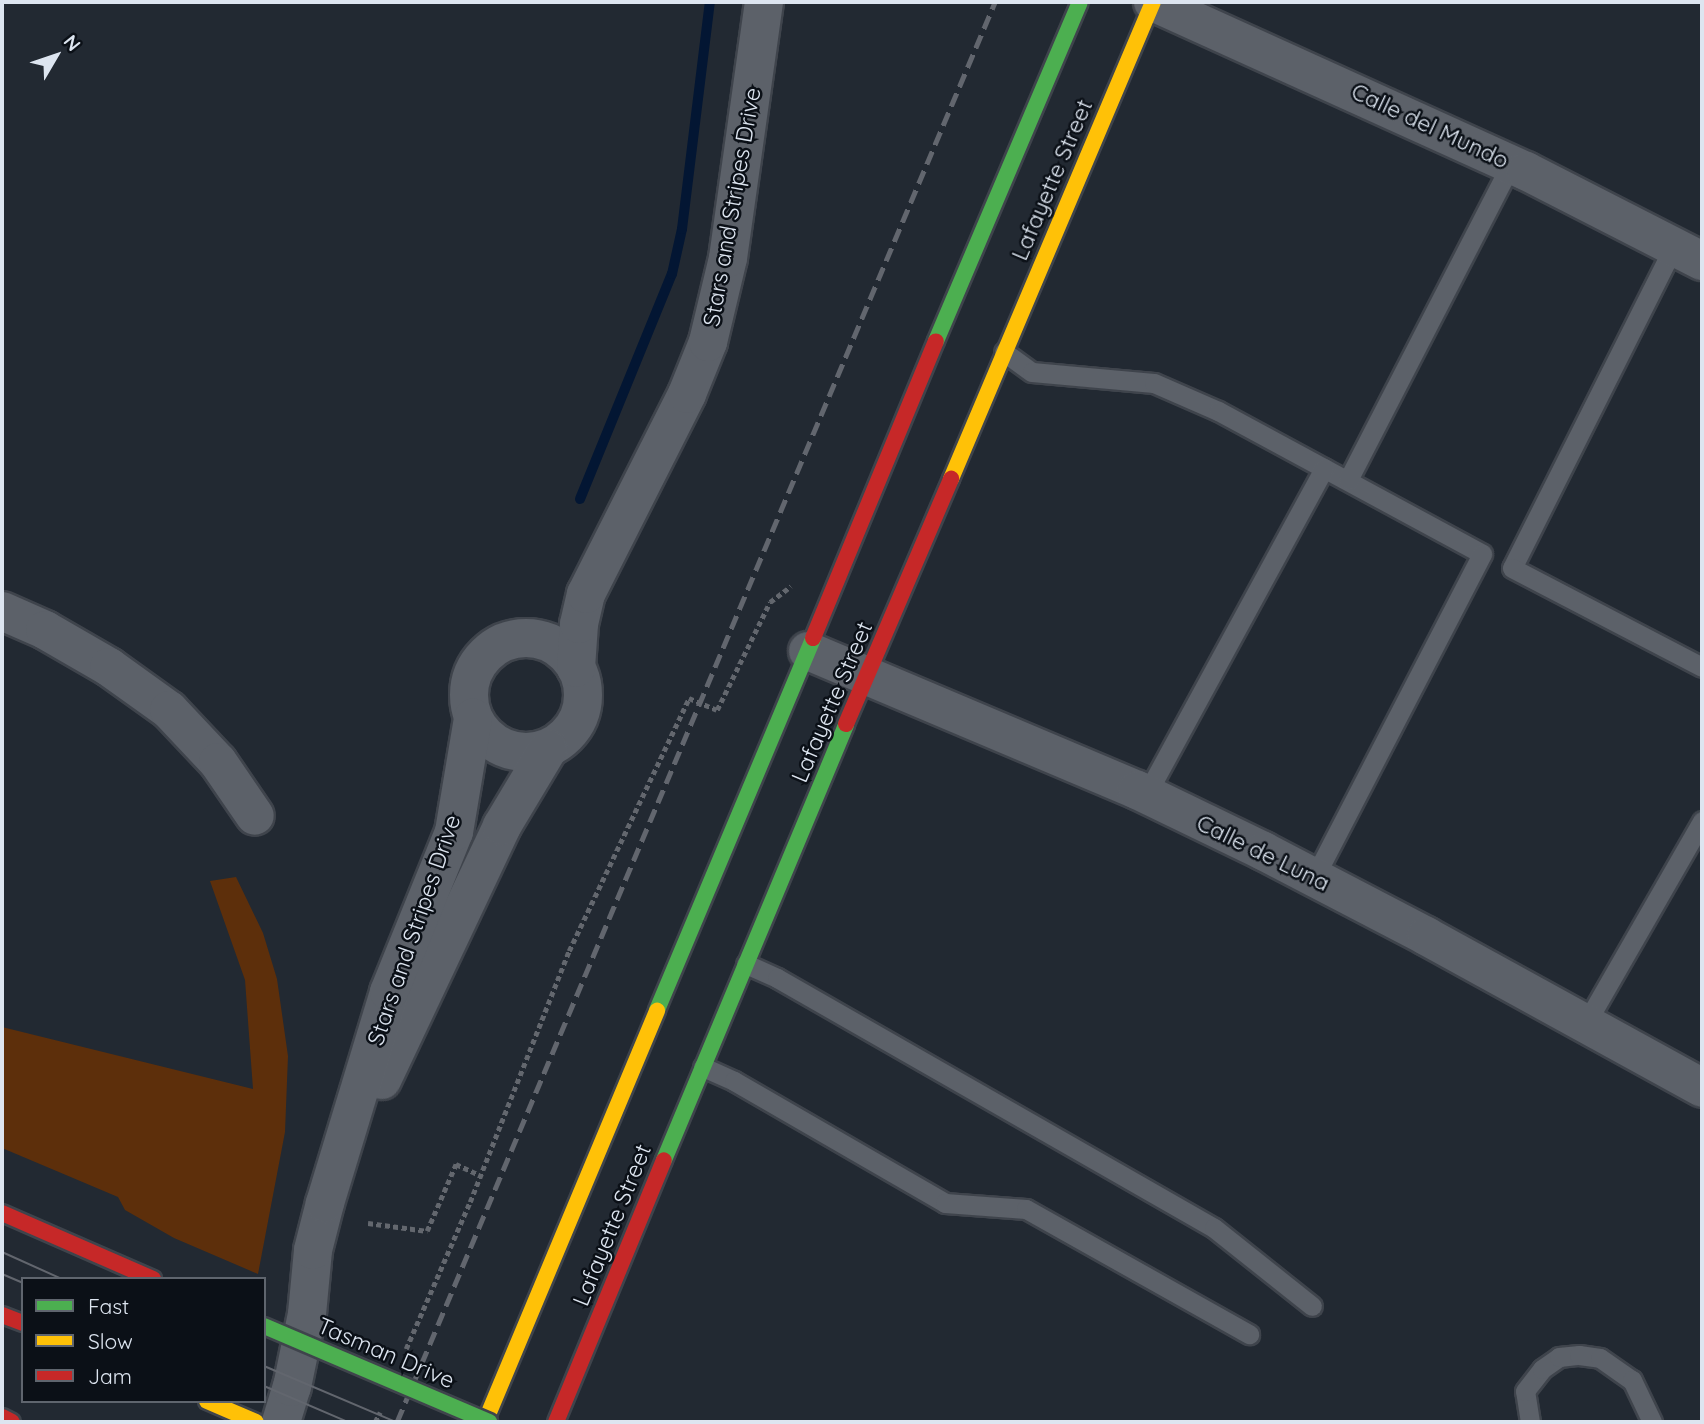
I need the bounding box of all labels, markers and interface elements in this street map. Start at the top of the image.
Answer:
north arrow [21,21,91,91]
text: N [59,30,86,56]
street label: Calle del Mundo [1347,78,1513,174]
street label: Stars and Stripes Drive [697,85,767,329]
street label: Lafayette Street [1006,95,1098,265]
street label: Lafayette Street [786,617,878,787]
street label: Calle de Luna [1192,809,1334,897]
street label: Stars and Stripes Drive [362,811,466,1049]
street label: Lafayette Street [567,1140,657,1310]
legend [21,1277,266,1403]
text: Fast [88,1293,129,1319]
street label: Tasman Drive [313,1312,459,1394]
text: Slow [88,1328,133,1354]
text: Jam [88,1363,132,1389]

